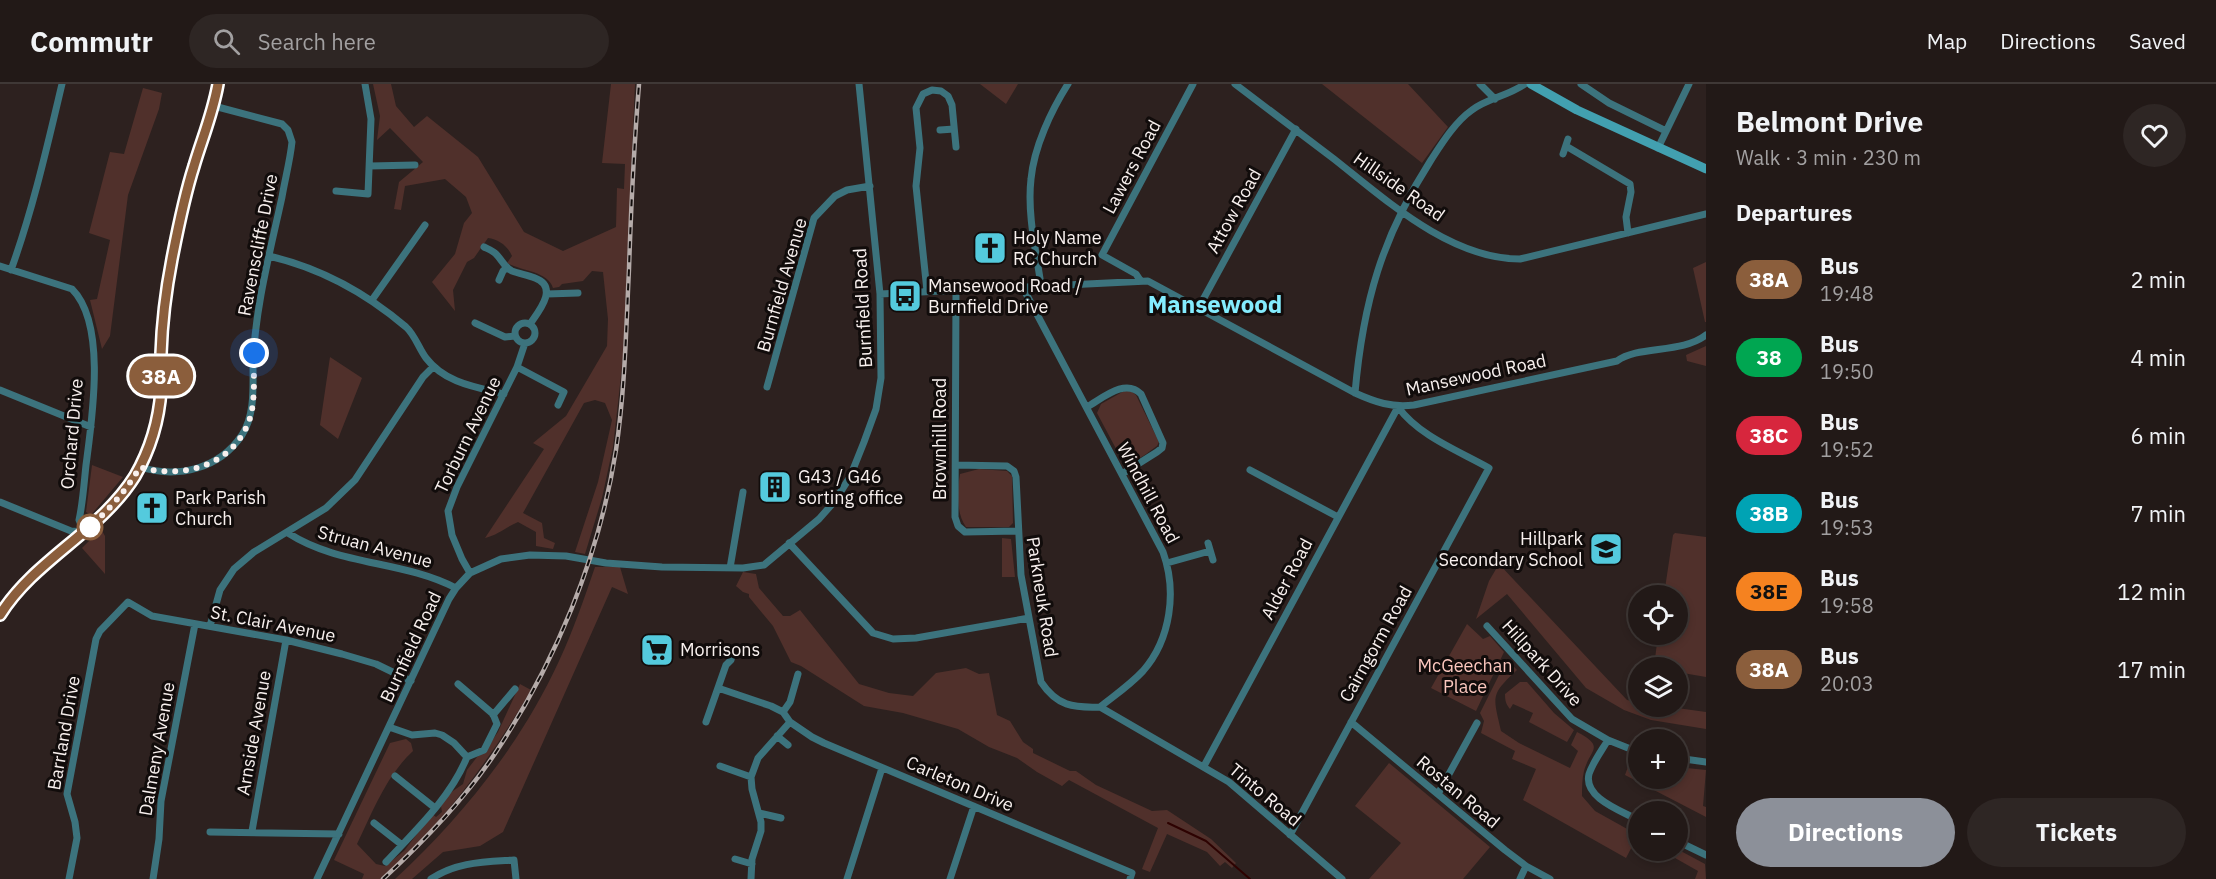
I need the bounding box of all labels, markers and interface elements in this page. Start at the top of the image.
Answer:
search box [189,14,609,68]
text: Commutr [30,23,153,60]
icon: search [210,25,243,58]
text: Search here [258,27,376,56]
text: Map [1927,27,1967,55]
text: Directions [2000,27,2096,55]
text: Saved [2129,27,2186,55]
text: Belmont Drive [1736,103,1923,140]
button: heart [2123,104,2186,167]
street label: Lawers Road [1097,116,1166,218]
text: Walk · 3 min · 230 m [1736,144,1921,171]
street label: Hillside Road [1349,147,1449,226]
street label: Attow Road [1201,164,1266,257]
street label: Ravenscliffe Drive [232,172,283,318]
text: Departures [1736,198,1852,227]
street label: Burnfield Avenue [751,215,812,355]
place label: Holy Name RC Church [1013,226,1102,270]
church icon: Holy Name RC Church [972,230,1008,266]
street label: Burnfield Road [848,248,877,368]
text: Bus [1820,251,1859,280]
text: 38A [1749,265,1789,293]
text: 2 min [2130,265,2186,294]
place label: Mansewood Road / Burnfield Drive [928,274,1082,318]
bus stop icon: Mansewood Road / Burnfield Drive [887,278,923,314]
text: 19:48 [1820,280,1874,307]
district label: Mansewood [1148,288,1282,320]
text: Bus [1820,329,1859,358]
your location [239,338,269,368]
text: 38 [1756,343,1782,371]
text: 4 min [2130,343,2186,372]
street label: Mansewood Road [1404,348,1548,401]
line badge: 38A [126,356,195,396]
text: 19:50 [1820,358,1874,385]
text: 38A [141,362,181,390]
street label: Torburn Avenue [429,372,506,497]
street label: Orchard Drive [55,377,88,490]
street label: Brownhill Road [928,378,951,500]
text: Bus [1820,407,1859,436]
text: 38C [1750,421,1788,449]
text: 6 min [2130,421,2186,450]
text: 19:52 [1820,436,1874,463]
street label: Windhill Road [1112,438,1185,547]
place label: G43 / G46 sorting office [798,465,903,509]
building icon: G43 / G46 sorting office [757,469,793,505]
text: Bus [1820,485,1859,514]
place label: Park Parish Church [175,486,266,530]
church icon: Park Parish Church [134,490,170,526]
text: 38B [1749,499,1789,527]
text: 7 min [2130,499,2186,528]
unlabelled marker [77,514,103,540]
text: 19:53 [1820,514,1874,541]
street label: Struan Avenue [315,520,435,573]
place label: Hillpark Secondary School [1439,527,1584,571]
school or university icon: Hillpark Secondary School [1588,531,1624,567]
street label: Alder Road [1256,534,1318,623]
street label: Parkneuk Road [1022,535,1063,659]
text: Bus [1820,563,1859,592]
text: 38E [1750,577,1788,605]
text: 12 min [2117,577,2186,606]
street label: Cairngorm Road [1334,582,1417,706]
map controls [1628,585,1688,861]
button: locate [1628,585,1688,645]
street label: Burnfield Road [375,588,446,706]
text: 19:58 [1820,592,1874,619]
street label: St. Clair Avenue [209,600,338,647]
street label: Hillpark Drive [1497,614,1587,711]
supermarket icon: Morrisons [639,632,675,668]
place label: Morrisons [680,638,760,661]
text: Bus [1820,641,1859,670]
park label: McGeechan Place [1417,654,1513,698]
text: 38A [1749,655,1789,683]
text: 17 min [2117,655,2186,684]
button: layers [1628,657,1688,717]
street label: Arnside Avenue [231,669,276,797]
text: 20:03 [1820,670,1874,697]
street label: Barrland Drive [42,674,85,792]
street label: Dalmeny Avenue [133,680,180,818]
button: + [1628,729,1688,789]
street label: Rostan Road [1412,750,1505,833]
street label: Carleton Drive [903,751,1018,817]
street label: Tinto Road [1225,758,1306,831]
button: Directions [1736,798,1955,867]
button: Tickets [1967,798,2186,867]
button: − [1628,801,1688,861]

